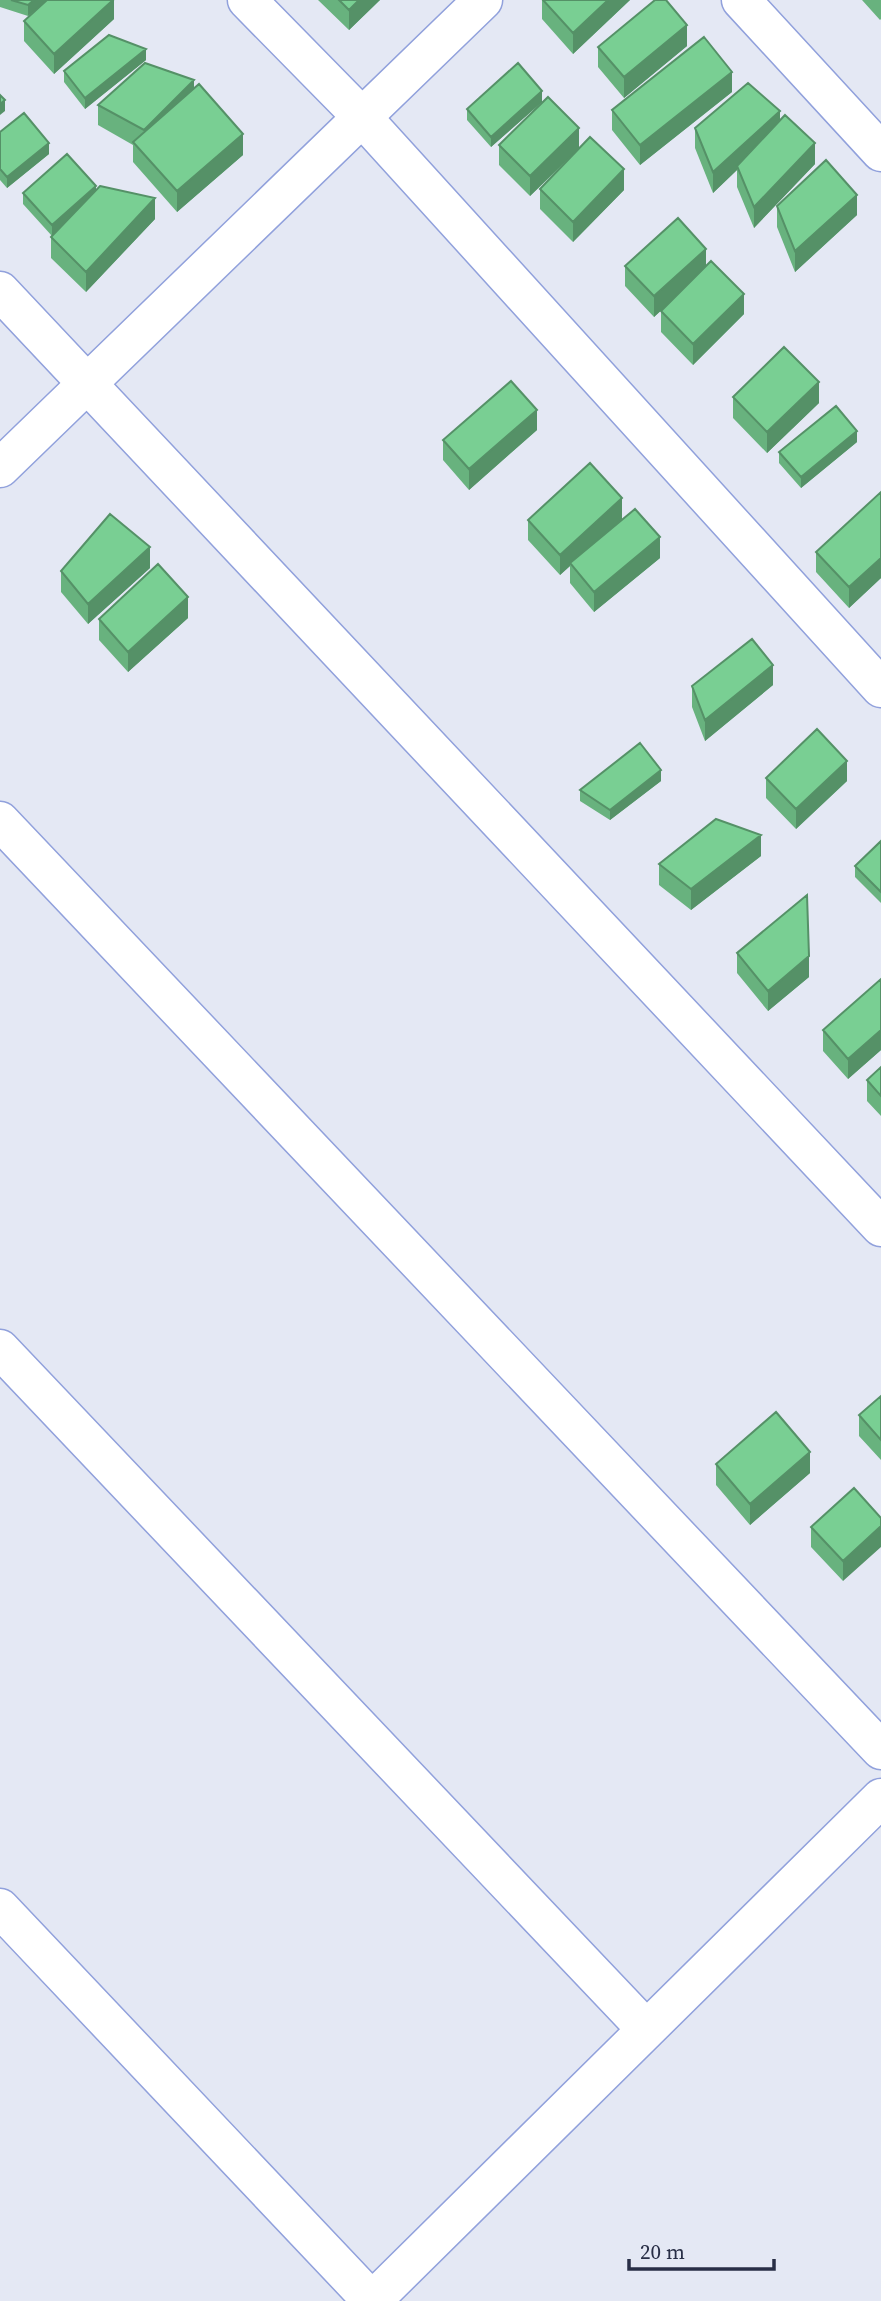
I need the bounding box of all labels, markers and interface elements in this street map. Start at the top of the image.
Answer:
scale bar [629,2228,774,2272]
text: 20 m [640,2237,685,2266]

